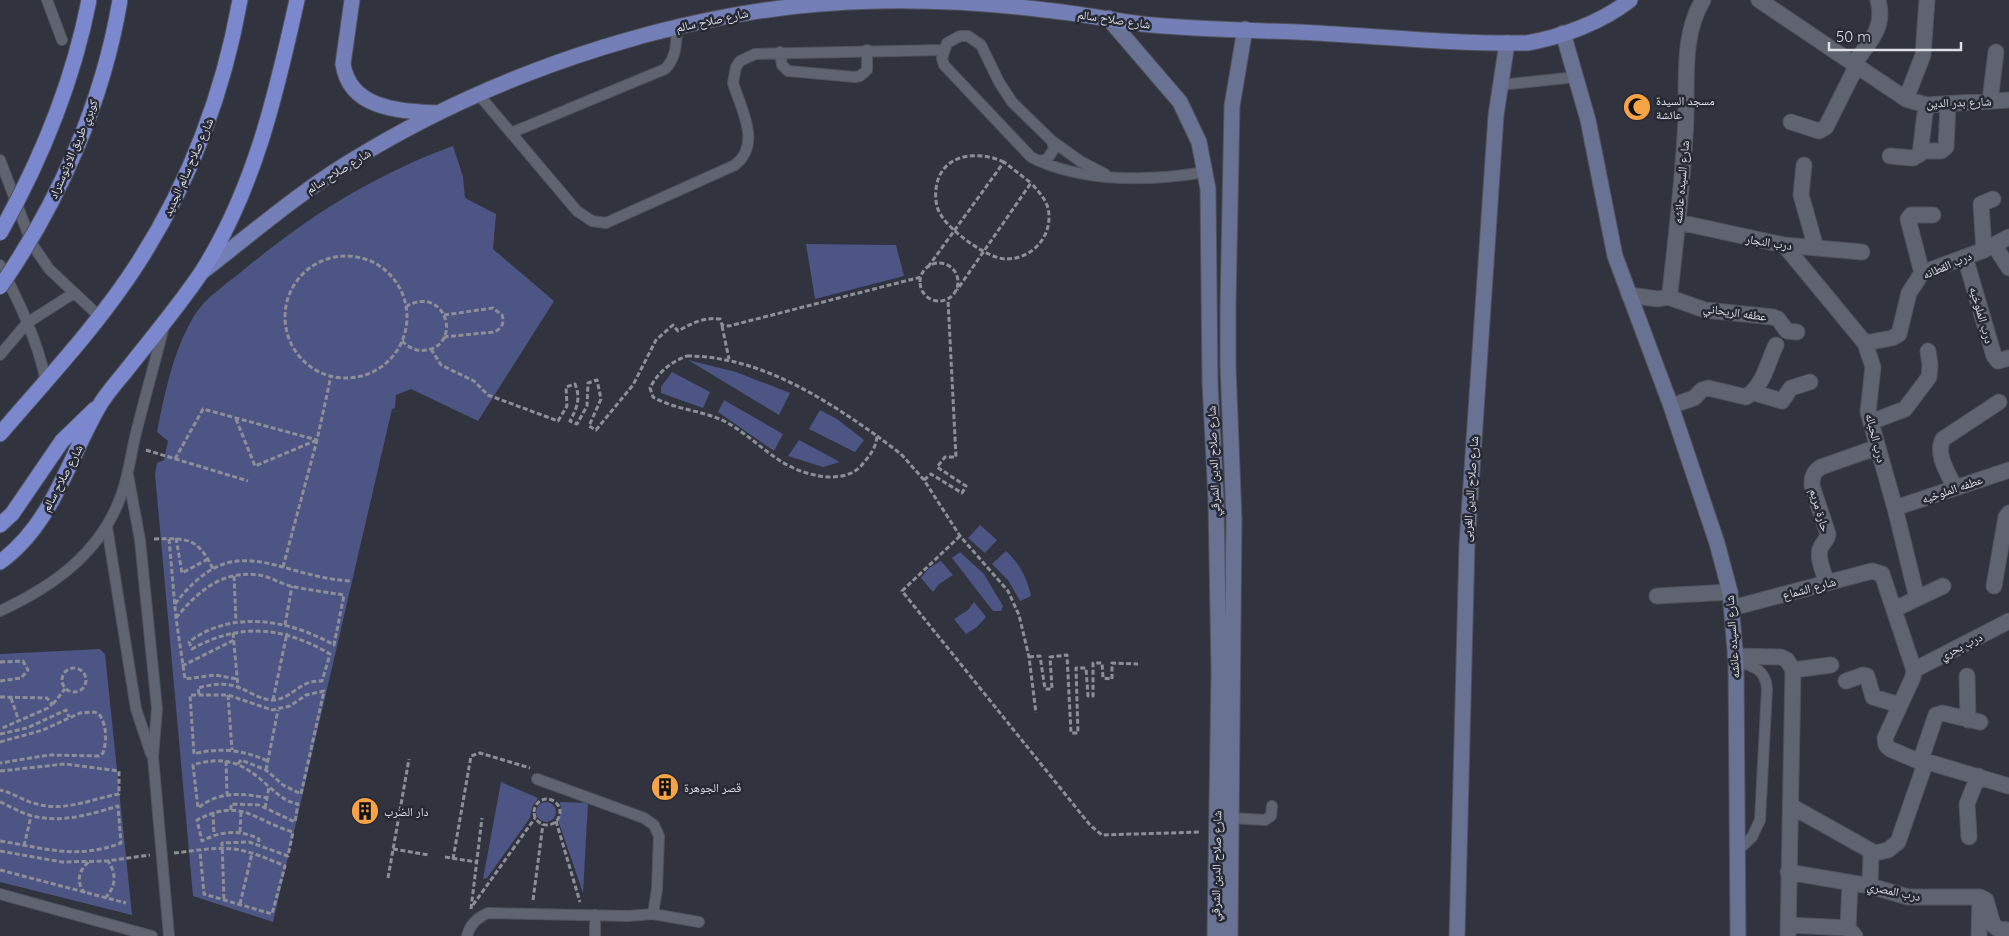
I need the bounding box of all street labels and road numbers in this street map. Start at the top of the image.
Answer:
street label: شارع صلاح سالم [674,5,750,36]
street label: شارع صلاح سالم [1076,6,1152,33]
street label: شارع بدر الدين [1926,93,1992,112]
street label: كوبري طريق الاوتوستراد [45,97,104,202]
street label: شارع صلاح سالم الجديد [160,116,217,219]
street label: شارع السيده عائشه [1670,140,1693,224]
street label: شارع صلاح سالم [303,145,374,198]
street label: درب النجار [1744,231,1793,253]
street label: درب القطانه [1920,248,1974,282]
street label: درب الملوخيه [1966,285,1997,345]
street label: عطفه الريحاني [1702,300,1768,327]
street label: شارع صلاح الدين الشرقي [1204,405,1225,517]
street label: درب الحباله [1862,412,1889,464]
street label: شارع صلاح الدين الغربى [1459,436,1482,542]
street label: شارع صلاح سالم [38,442,87,514]
street label: عطفه الملوخيه [1920,472,1984,507]
street label: حارة مريم [1806,487,1833,534]
street label: شارع الشماع [1781,574,1838,603]
street label: شارع السيده عائشه [1722,595,1743,679]
street label: درب بحري [1937,629,1986,666]
street label: شارع صلاح الدين الشرقي [1208,810,1228,922]
street label: درب المصري [1865,878,1922,907]

